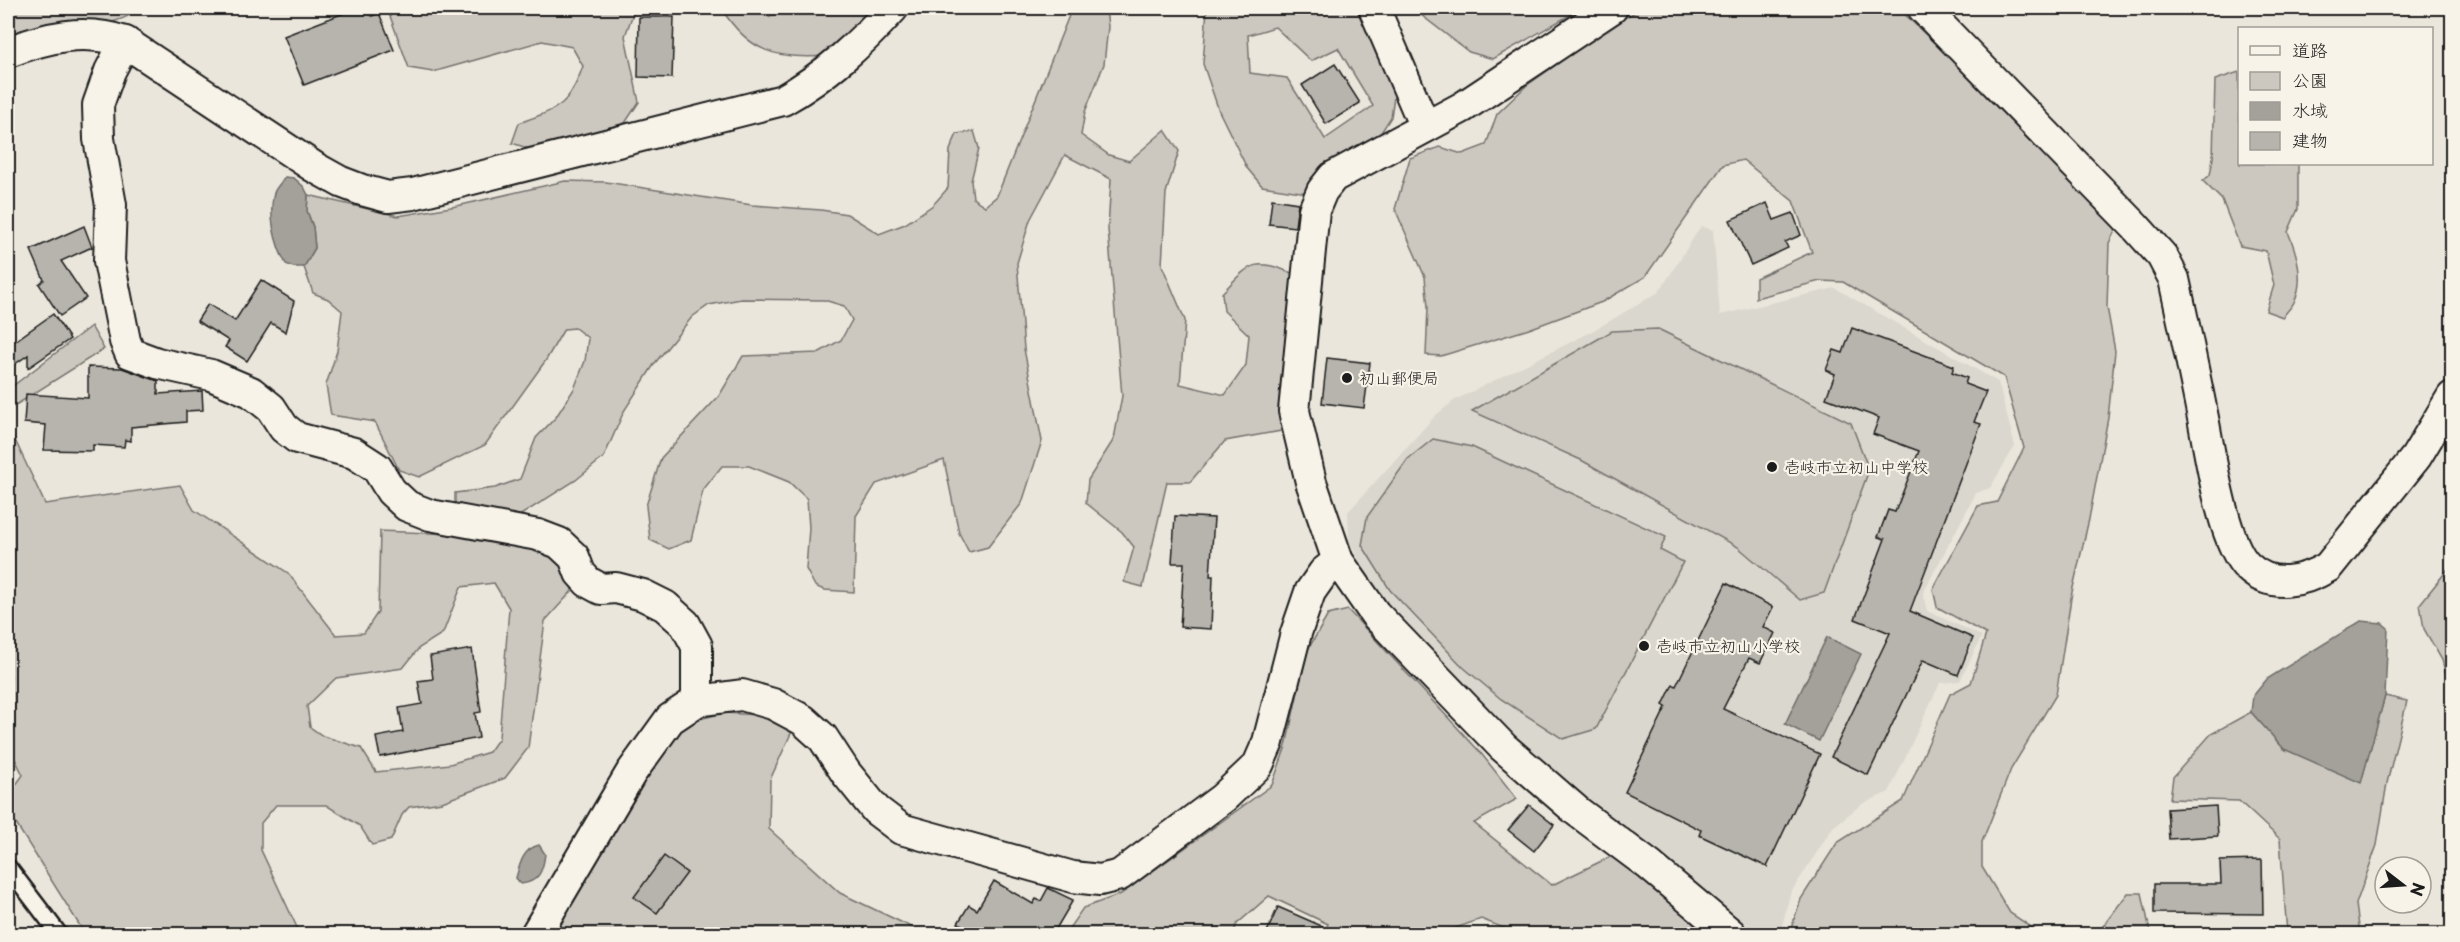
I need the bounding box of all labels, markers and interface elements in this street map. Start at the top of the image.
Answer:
legend [2238,27,2433,165]
text: 道路 [2292,36,2328,63]
text: 公園 [2292,66,2328,93]
text: 水域 [2292,96,2328,123]
text: 建物 [2292,126,2328,153]
place label: 初山郵便局 [1359,365,1439,389]
marker: 初山郵便局 [1340,371,1354,385]
place label: 壱岐市立初山中学校 [1784,454,1928,478]
marker: 壱岐市立初山中学校 [1765,460,1779,474]
place label: 壱岐市立初山小学校 [1656,633,1800,657]
marker: 壱岐市立初山小学校 [1637,639,1651,653]
north arrow [2373,855,2433,915]
text: N [2405,880,2432,899]

